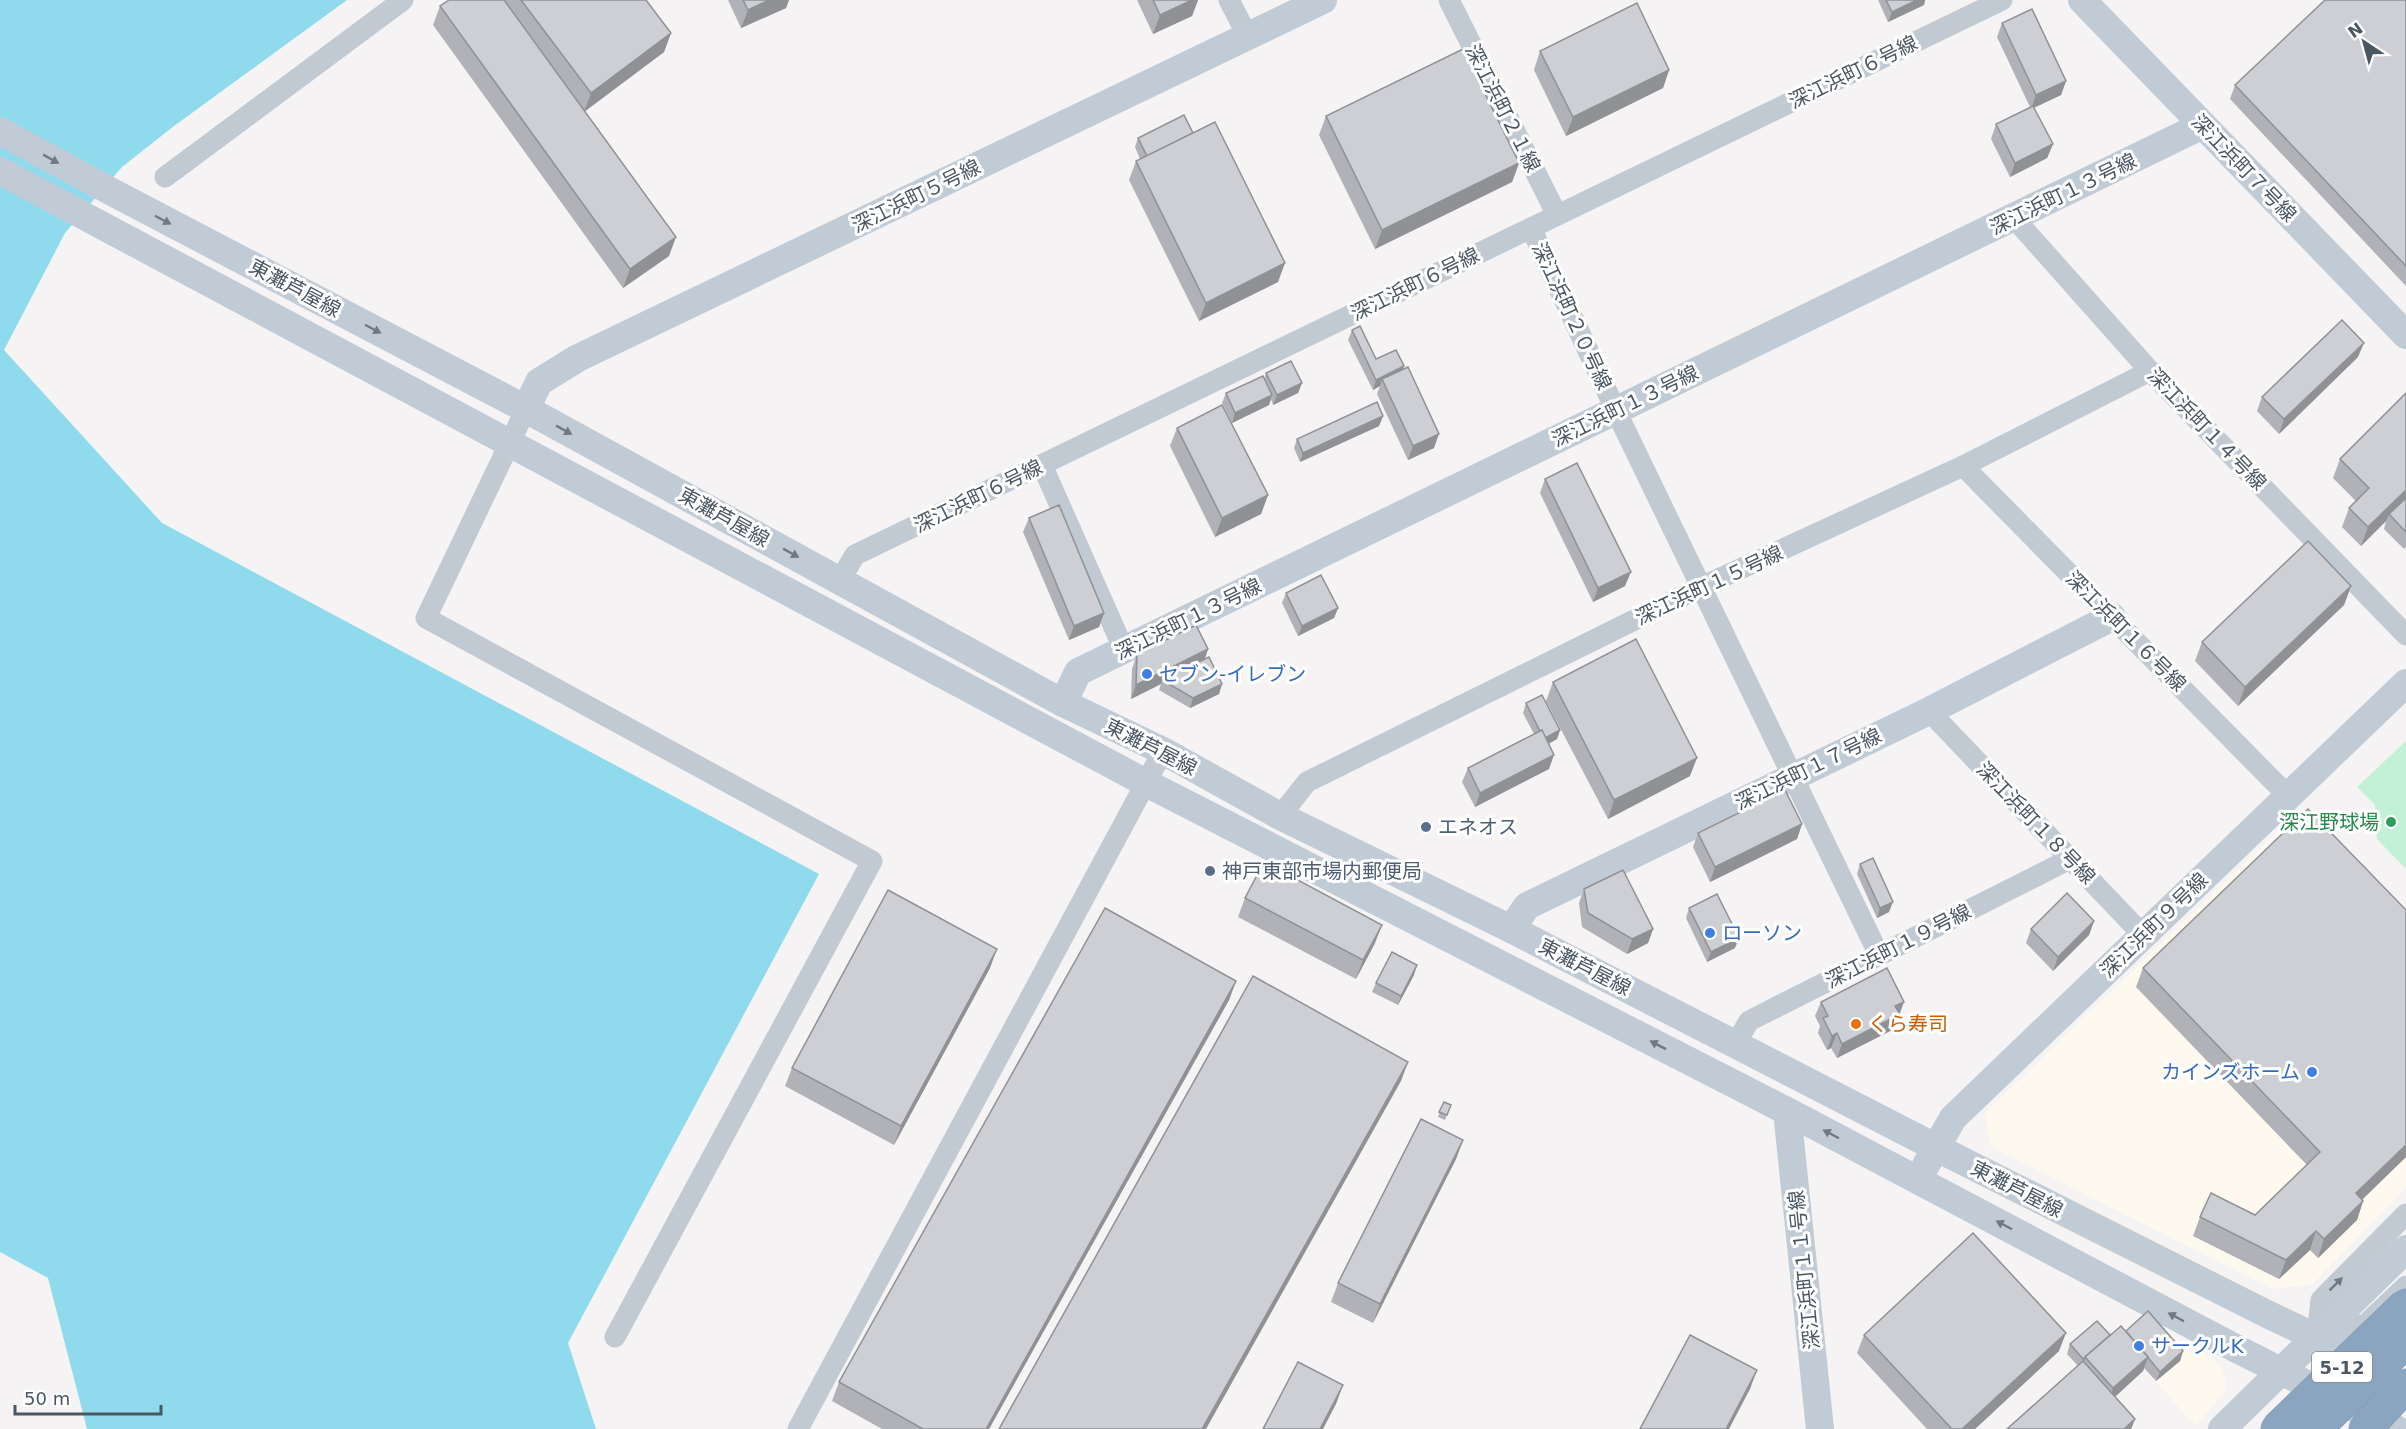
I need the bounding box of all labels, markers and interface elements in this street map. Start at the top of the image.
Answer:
north arrow [2334,12,2394,72]
text: N [2344,19,2366,42]
street label: 深江浜町６号線 [1785,31,1921,113]
street label: 深江浜町２１線 [1461,40,1545,176]
street label: 深江浜町７号線 [2187,109,2301,227]
street label: 深江浜町１３号線 [1986,148,2140,240]
one-way arrow [43,154,60,164]
street label: 深江浜町５号線 [848,155,984,237]
one-way arrow [155,215,172,224]
street label: 深江浜町２０号線 [1527,238,1617,394]
street label: 深江浜町６号線 [1347,243,1483,325]
street label: 東灘芦屋線 [245,254,345,322]
one-way arrow [365,325,382,334]
street label: 深江浜町１３号線 [1548,360,1702,452]
street label: 深江浜町１４号線 [2143,363,2271,495]
one-way arrow [556,425,573,435]
street label: 深江浜町６号線 [910,455,1046,537]
street label: 東灘芦屋線 [674,482,774,552]
street label: 深江浜町１５号線 [1631,540,1787,630]
one-way arrow [783,548,800,558]
street label: 深江浜町１６号線 [2061,566,2191,696]
street label: 深江浜町１３号線 [1111,573,1265,665]
place label: セブン-イレブン [1159,662,1306,686]
marker: セブン-イレブン [1140,667,1154,681]
street label: 東灘芦屋線 [1101,714,1201,780]
street label: 深江浜町１７号線 [1731,723,1885,815]
street label: 深江浜町１８号線 [1972,757,2100,889]
place label: 深江野球場 [2279,810,2379,834]
place label: エネオス [1438,815,1518,839]
marker: 深江野球場 [2384,815,2398,829]
marker: エネオス [1419,820,1433,834]
place label: 神戸東部市場内郵便局 [1222,859,1422,883]
marker: 神戸東部市場内郵便局 [1203,864,1217,878]
street label: 深江浜町９号線 [2095,868,2213,982]
street label: 深江浜町１９号線 [1821,899,1975,993]
place label: ローソン [1722,921,1802,945]
marker: ローソン [1703,926,1717,940]
street label: 東灘芦屋線 [1535,934,1635,1000]
place label: くら寿司 [1868,1012,1948,1036]
marker: くら寿司 [1849,1017,1863,1031]
one-way arrow [1649,1040,1667,1050]
place label: カインズホーム [2161,1060,2300,1084]
marker: カインズホーム [2305,1065,2319,1079]
one-way arrow [1823,1129,1840,1139]
street label: 東灘芦屋線 [1967,1156,2067,1222]
street label: 深江浜町１１号線 [1784,1189,1824,1351]
one-way arrow [1995,1220,2012,1230]
one-way arrow [2329,1278,2343,1292]
one-way arrow [2167,1312,2184,1322]
place label: サークルK [2151,1334,2244,1358]
marker: サークルK [2132,1339,2146,1353]
road number: 5-12 [2312,1352,2372,1382]
scale bar [15,1378,160,1416]
text: 50 m [24,1388,70,1409]

